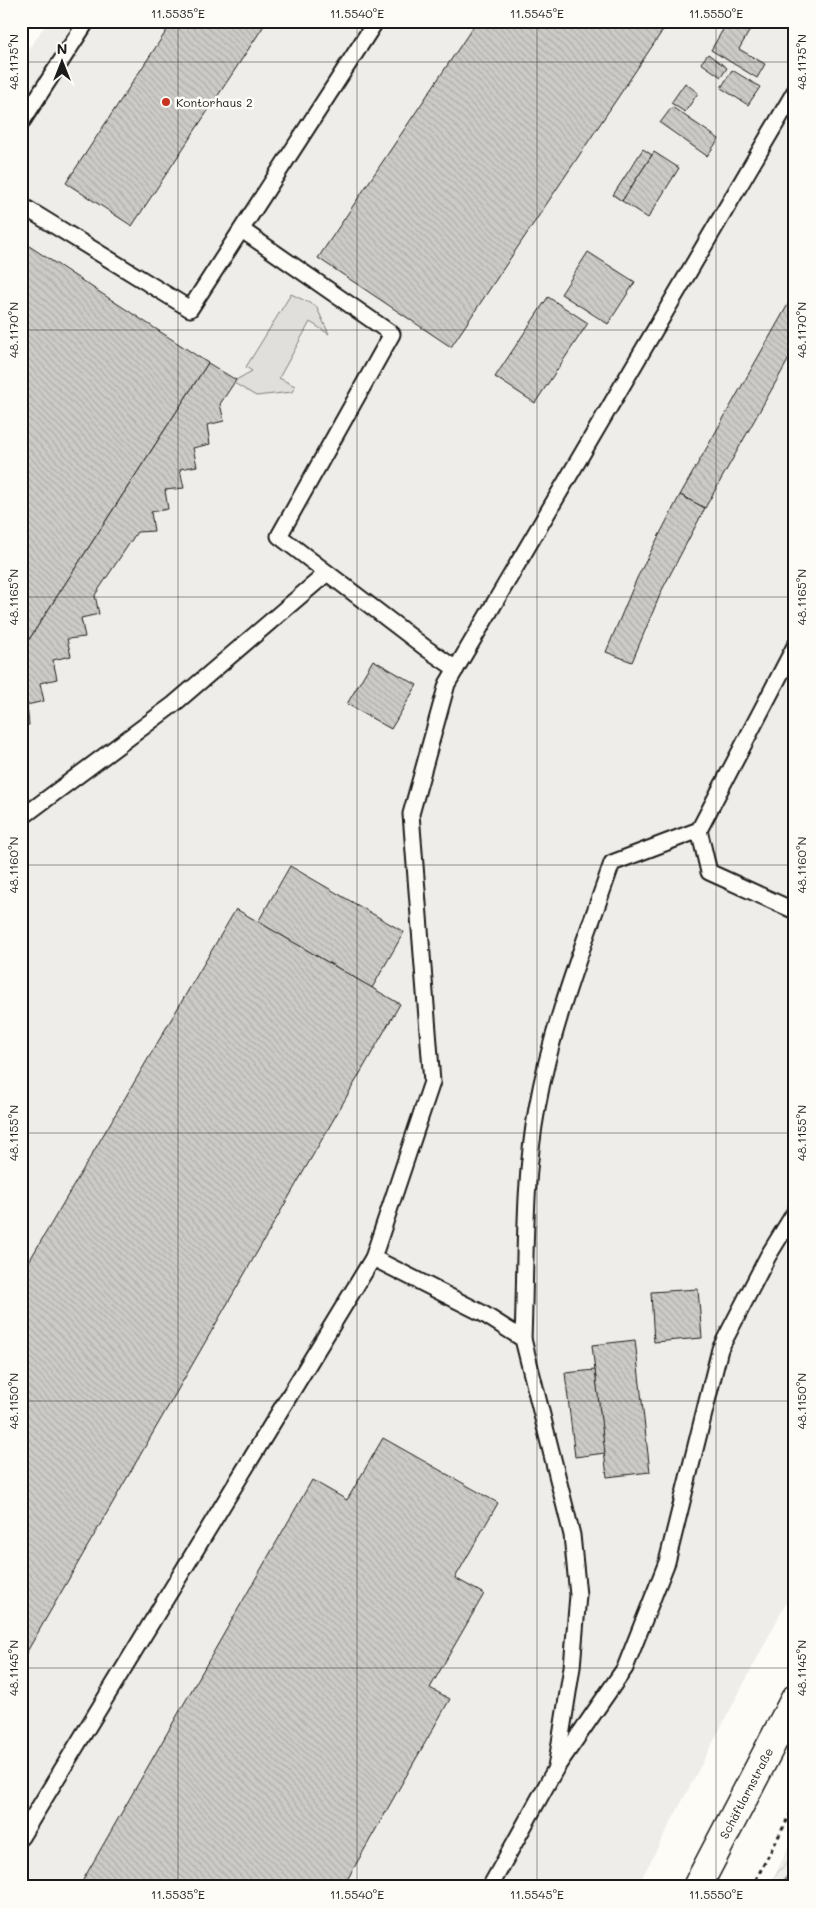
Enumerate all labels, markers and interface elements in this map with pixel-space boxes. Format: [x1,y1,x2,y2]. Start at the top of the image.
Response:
text: 11.5535°E [151,5,205,21]
text: 11.5540°E [330,5,384,21]
text: 11.5545°E [510,5,564,21]
text: 11.5550°E [689,5,743,21]
text: 48.1175°N [5,34,21,90]
text: 48.1175°N [793,34,809,90]
north arrow [38,38,88,88]
text: N [57,39,67,58]
place label: Kontorhaus 2 [176,94,253,110]
marker: Kontorhaus 2 [160,96,172,108]
text: 48.1170°N [5,302,21,358]
text: 48.1170°N [793,302,809,358]
text: 48.1165°N [5,569,21,625]
text: 48.1165°N [793,569,809,625]
text: 48.1160°N [5,837,21,893]
text: 48.1160°N [793,837,809,893]
text: 48.1155°N [5,1105,21,1161]
text: 48.1155°N [793,1105,809,1161]
text: 48.1150°N [5,1373,21,1429]
text: 48.1150°N [793,1373,809,1429]
text: 48.1145°N [5,1640,21,1696]
text: 48.1145°N [793,1640,809,1696]
street label: Schäftlarnstraße [716,1745,776,1841]
text: 11.5535°E [151,1886,205,1902]
text: 11.5540°E [330,1886,384,1902]
text: 11.5545°E [510,1886,564,1902]
text: 11.5550°E [689,1886,743,1902]

